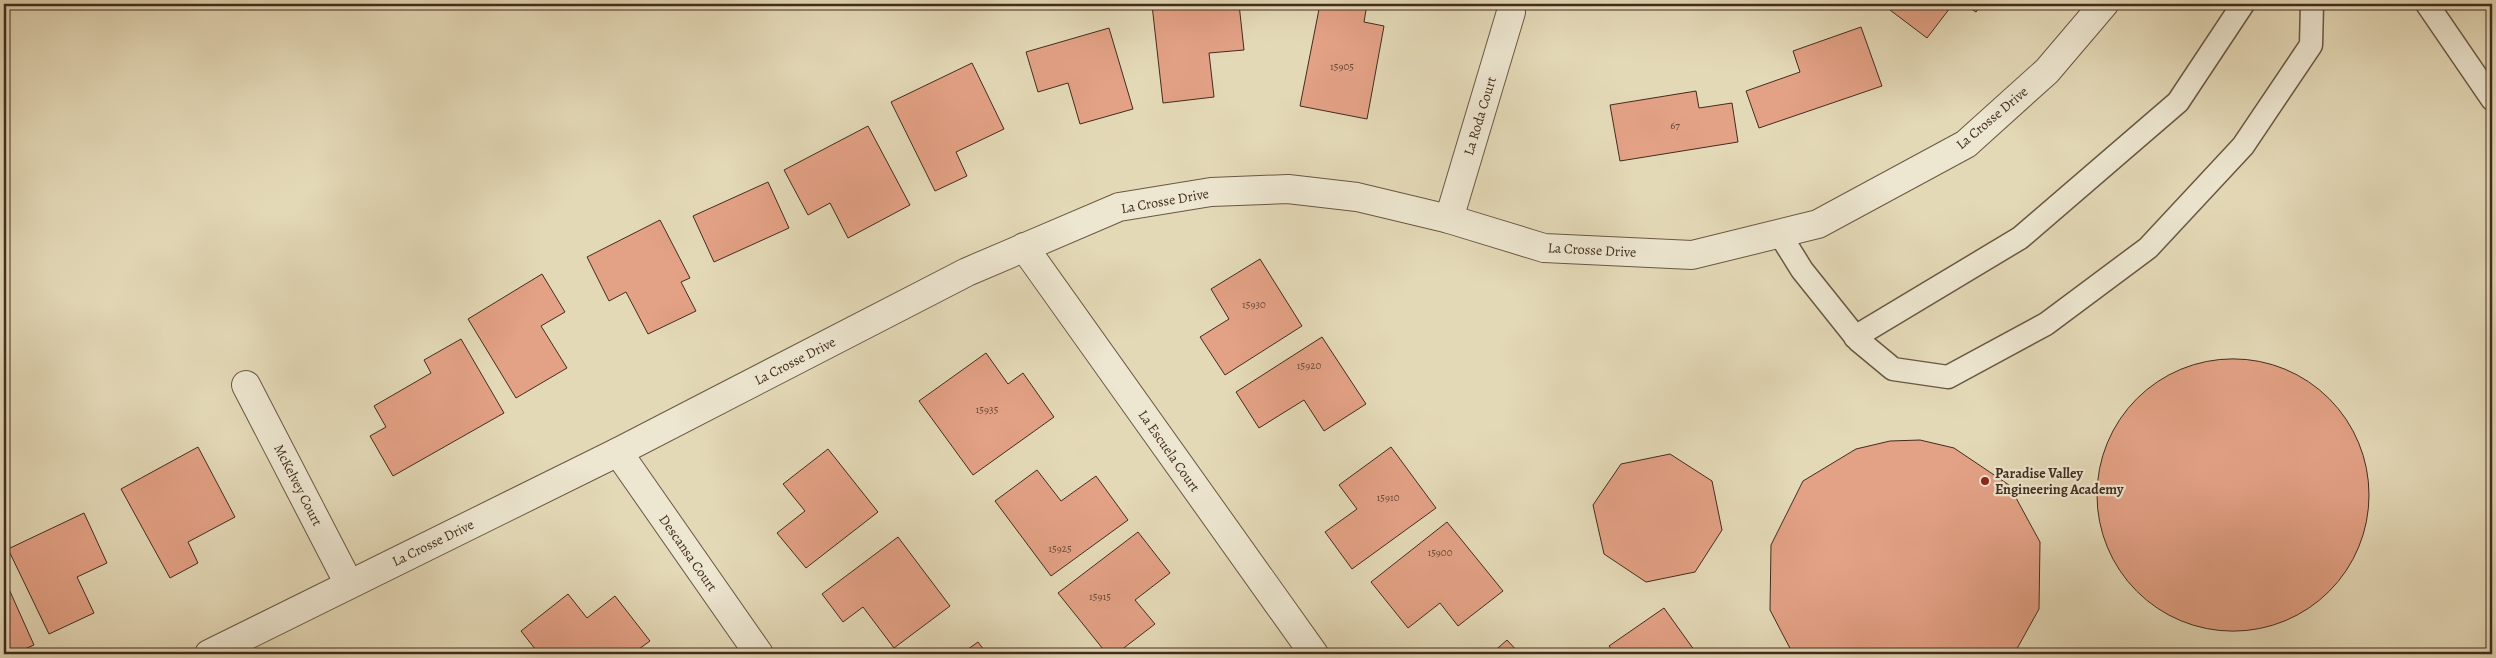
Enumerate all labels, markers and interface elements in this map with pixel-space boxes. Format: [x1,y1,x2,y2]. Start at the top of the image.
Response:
house number: 15905 [1330,59,1354,74]
street label: La Roda Court [1459,74,1501,158]
street label: La Crosse Drive [1952,82,2032,154]
house number: 67 [1670,118,1680,133]
street label: La Crosse Drive [1120,184,1210,218]
street label: La Crosse Drive [1547,238,1637,262]
house number: 15930 [1242,297,1266,312]
street label: La Crosse Drive [751,332,839,390]
house number: 15920 [1297,358,1321,373]
house number: 15935 [976,402,999,417]
street label: La Escuela Court [1134,406,1204,496]
street label: McKelvey Court [269,441,327,530]
place label: Paradise Valley Engineering Academy [1995,464,2124,499]
marker: Paradise Valley Engineering Academy [1979,475,1991,487]
house number: 15910 [1376,490,1400,505]
street label: Descansa Court [655,511,722,595]
street label: La Crosse Drive [389,515,477,571]
house number: 15925 [1048,541,1072,556]
house number: 15900 [1427,545,1453,560]
house number: 15915 [1089,589,1111,604]

